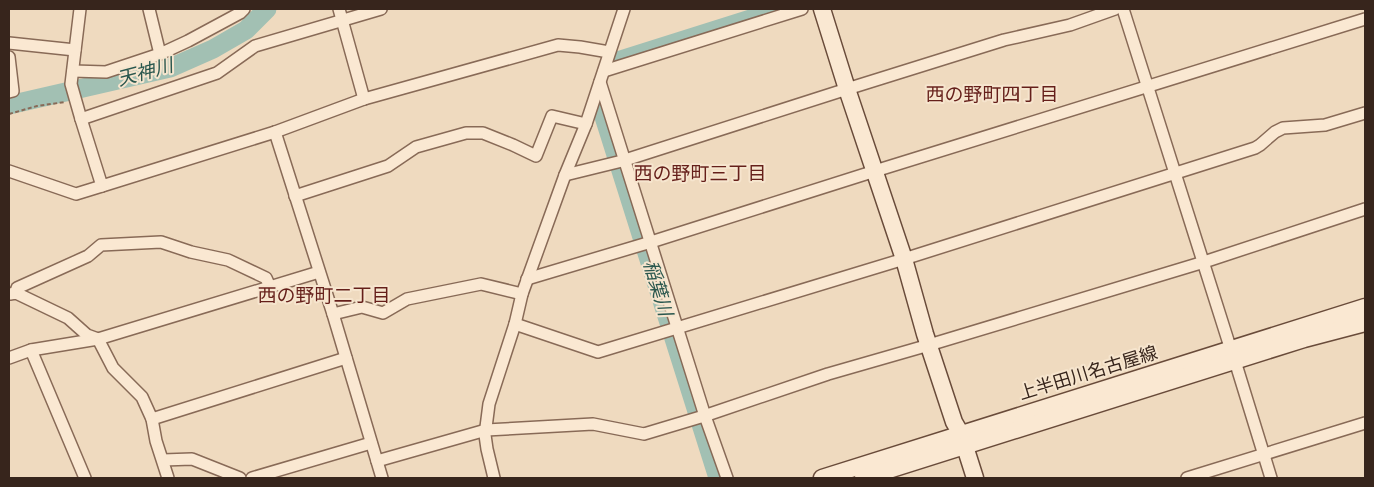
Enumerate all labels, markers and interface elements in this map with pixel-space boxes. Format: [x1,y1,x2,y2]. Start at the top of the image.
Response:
water label: 天神川 [114,53,177,90]
district label: 西の野町四丁目 [925,83,1059,106]
district label: 西の野町三丁目 [633,162,767,185]
water label: 稲葉川 [639,257,678,321]
district label: 西の野町二丁目 [257,284,391,307]
street label: 上半田川名古屋線 [1016,341,1160,405]

